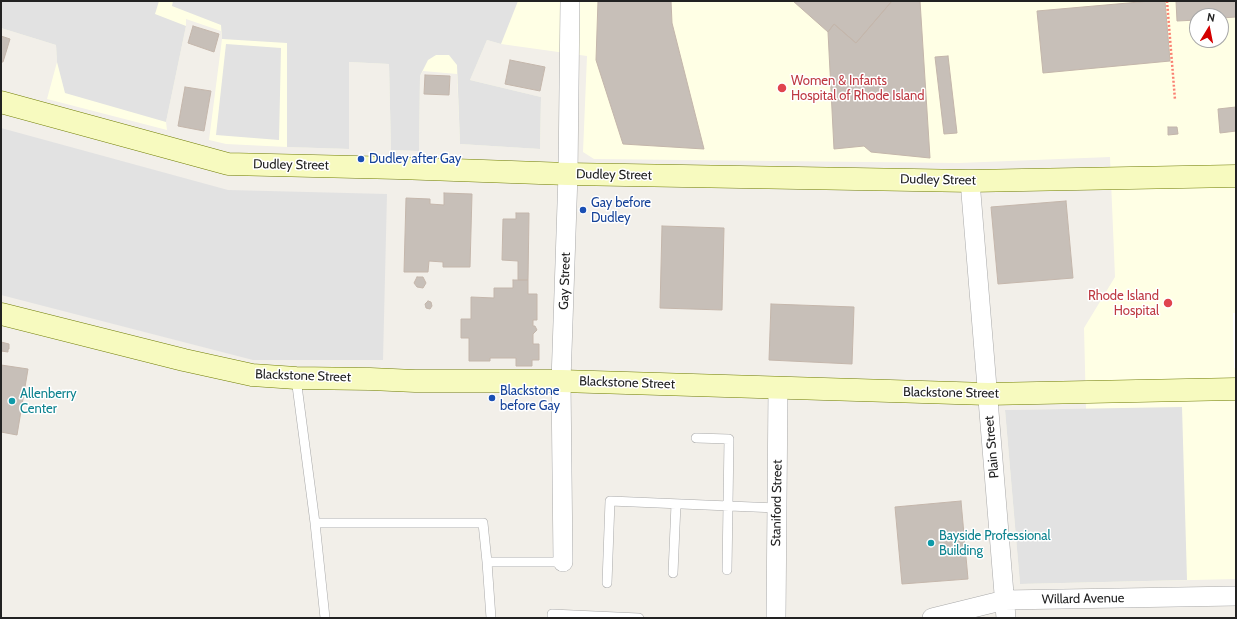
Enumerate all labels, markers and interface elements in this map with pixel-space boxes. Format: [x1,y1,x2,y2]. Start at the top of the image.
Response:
north arrow [1189,8,1229,48]
text: N [1206,10,1216,25]
place label: Women & Infants Hospital of Rhode Island [791,73,925,104]
marker: Women & Infants Hospital of Rhode Island [776,82,788,94]
place label: Dudley after Gay [369,151,461,167]
marker: Dudley after Gay [356,154,366,164]
street label: Dudley Street [253,157,329,173]
street label: Dudley Street [576,167,652,183]
street label: Dudley Street [900,172,976,188]
place label: Gay before Dudley [591,195,651,226]
marker: Gay before Dudley [578,205,588,215]
street label: Gay Street [556,252,574,310]
place label: Rhode Island Hospital [1088,288,1159,319]
marker: Rhode Island Hospital [1162,297,1174,309]
street label: Blackstone Street [255,367,351,385]
street label: Blackstone Street [579,374,675,392]
place label: Blackstone before Gay [500,383,560,414]
street label: Blackstone Street [903,384,999,402]
place label: Allenberry Center [20,386,77,417]
marker: Blackstone before Gay [487,393,497,403]
marker: Allenberry Center [7,396,17,406]
street label: Plain Street [981,415,1003,479]
street label: Staniford Street [768,459,786,547]
place label: Bayside Professional Building [939,528,1051,559]
marker: Bayside Professional Building [926,538,936,548]
street label: Willard Avenue [1042,590,1124,608]

